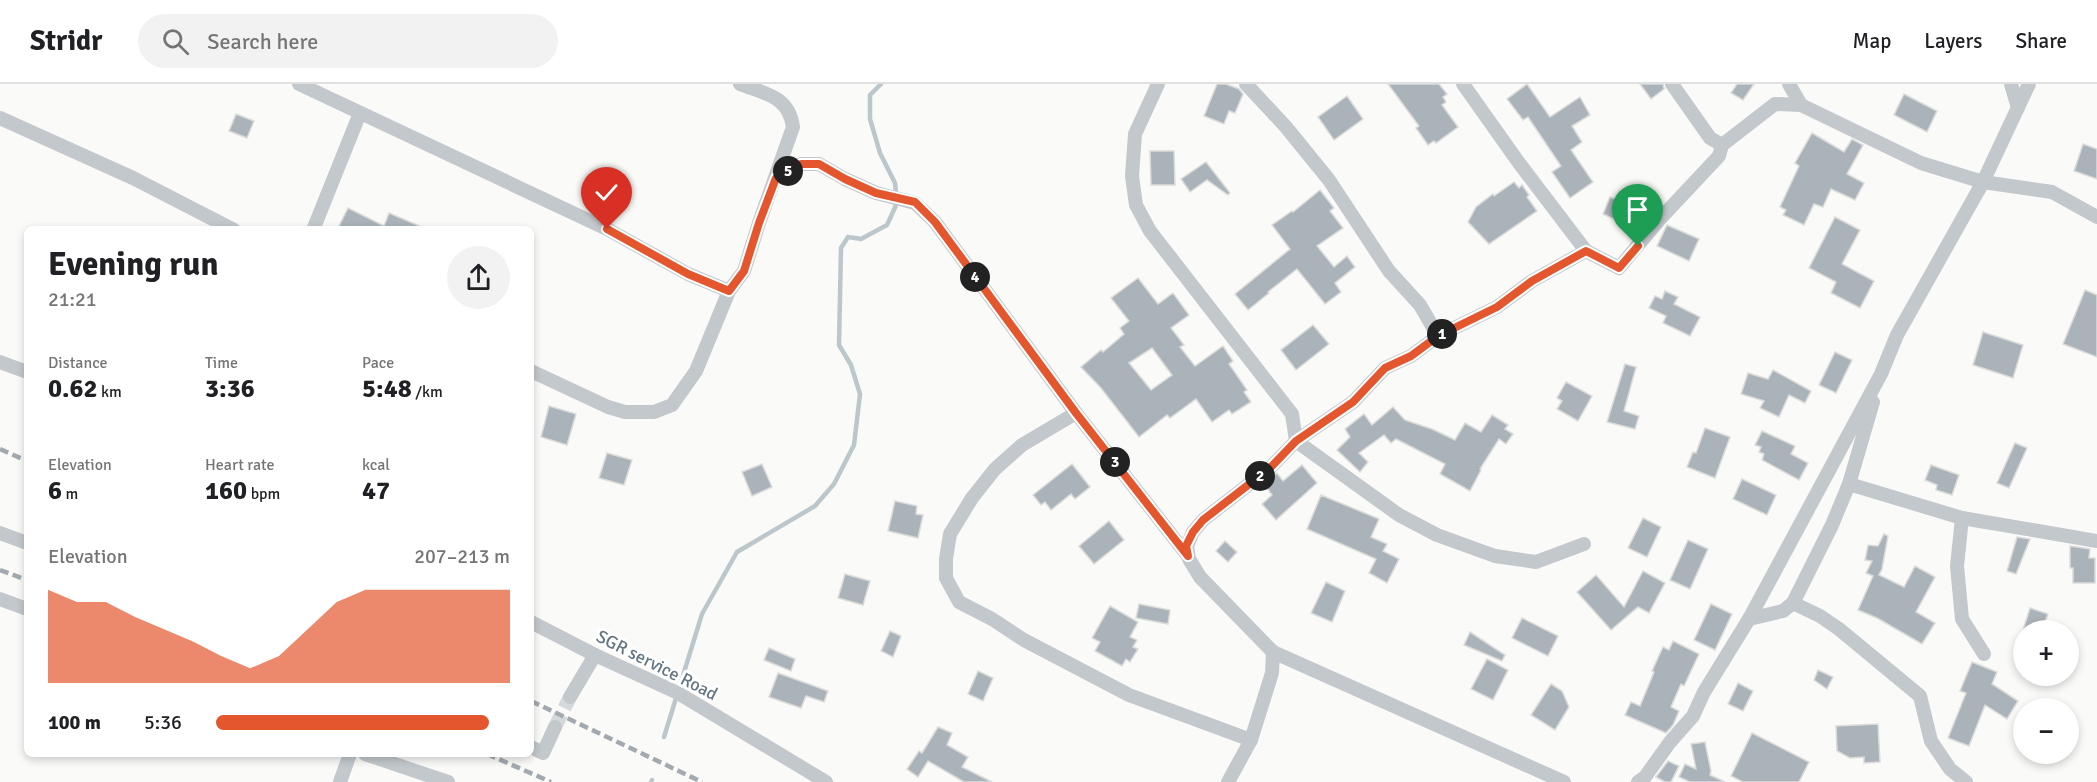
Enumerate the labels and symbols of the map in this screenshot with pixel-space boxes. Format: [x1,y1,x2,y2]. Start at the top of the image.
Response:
pin: 5 [773,156,803,186]
pin [581,167,632,229]
pin [1612,184,1663,246]
pin: 4 [960,262,990,292]
pin: 1 [1427,319,1457,349]
pin: 3 [1100,447,1130,477]
pin: 2 [1245,461,1275,491]
street label: SGR service Road [593,625,721,705]

